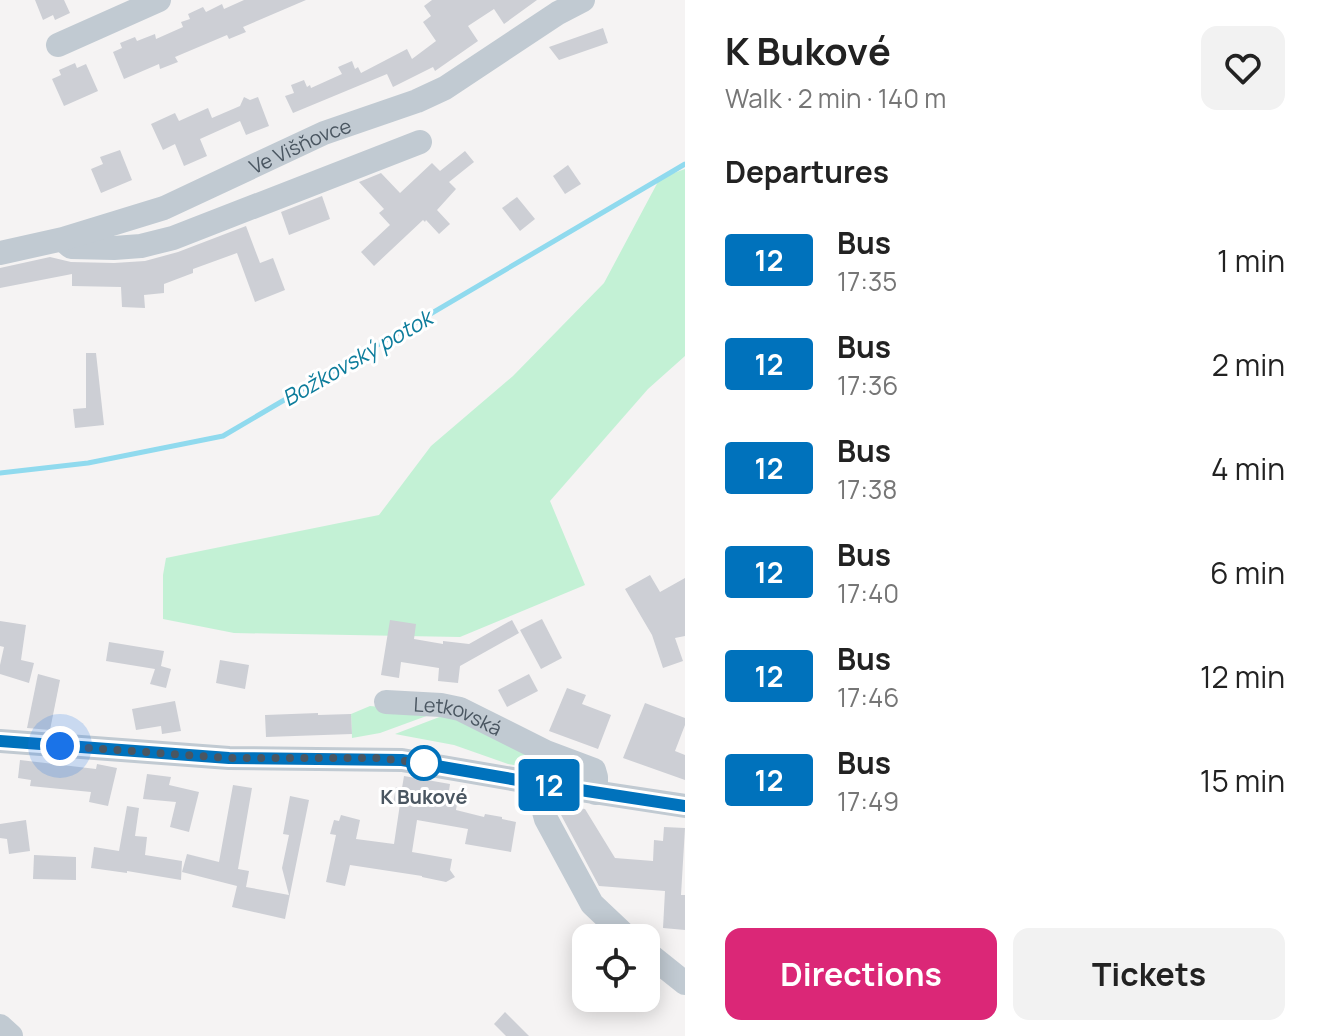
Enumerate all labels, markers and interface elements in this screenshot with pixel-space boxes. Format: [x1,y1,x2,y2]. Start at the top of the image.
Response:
text: K Bukové [725,24,891,76]
button: heart [1201,26,1285,110]
text: Walk · 2 min · 140 m [725,80,946,116]
street label: Ve Višňovce [245,111,354,180]
text: Departures [725,151,889,192]
text: Bus [837,222,891,263]
text: 1 min [1217,240,1285,281]
text: 12 [755,241,783,279]
text: 17:35 [837,263,897,299]
water label: Božkovský potok [277,301,440,413]
text: Bus [837,326,891,367]
text: 2 min [1212,344,1285,385]
text: 12 [755,345,783,383]
text: 17:36 [837,367,898,403]
text: Bus [837,430,891,471]
text: 4 min [1211,448,1285,489]
text: 12 [755,449,783,487]
text: 17:38 [837,471,897,507]
text: Bus [837,534,891,575]
text: 6 min [1210,552,1285,593]
text: 12 [755,553,783,591]
text: 17:40 [837,575,899,611]
text: Bus [837,638,891,679]
text: 12 min [1200,656,1285,697]
text: 12 [755,657,783,695]
text: 17:46 [837,679,899,715]
street label: Letkovská [413,690,507,742]
your location [40,726,80,766]
text: Bus [837,742,891,783]
marker: K Bukové [407,746,441,780]
line badge: 12 [513,759,585,811]
text: 15 min [1200,760,1285,801]
text: 12 [755,761,783,799]
text: 12 [535,766,563,804]
place label: K Bukové [380,783,468,810]
text: 17:49 [837,783,899,819]
map controls [572,924,660,1012]
button: locate [572,924,660,1012]
button: Directions [725,928,997,1020]
button: Tickets [1013,928,1285,1020]

